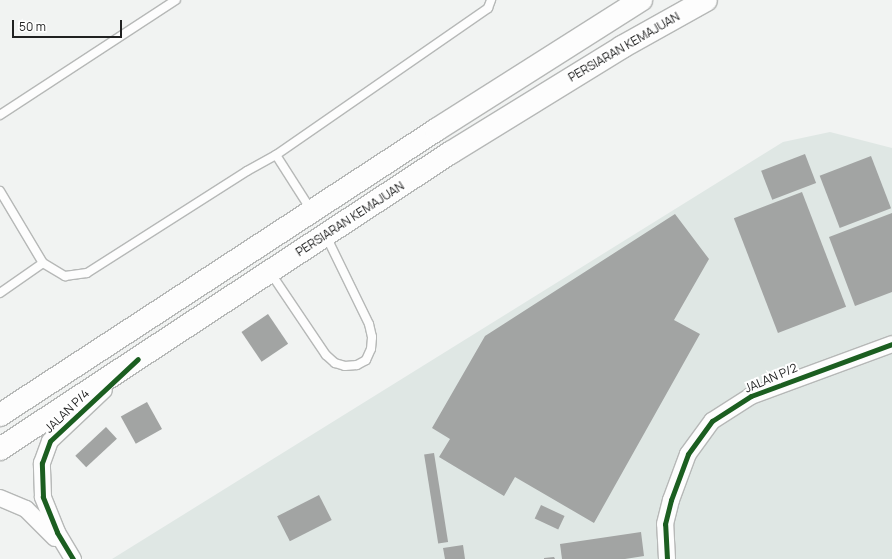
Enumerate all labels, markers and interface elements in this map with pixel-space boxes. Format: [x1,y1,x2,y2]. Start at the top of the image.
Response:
street label: PERSIARAN KEMAJUAN [566,9,682,85]
scale bar [14,12,124,38]
text: 50 m [19,18,46,35]
street label: PERSIARAN KEMAJUAN [293,179,407,259]
street label: JALAN P/2 [742,360,800,396]
street label: JALAN P/4 [42,386,92,436]

